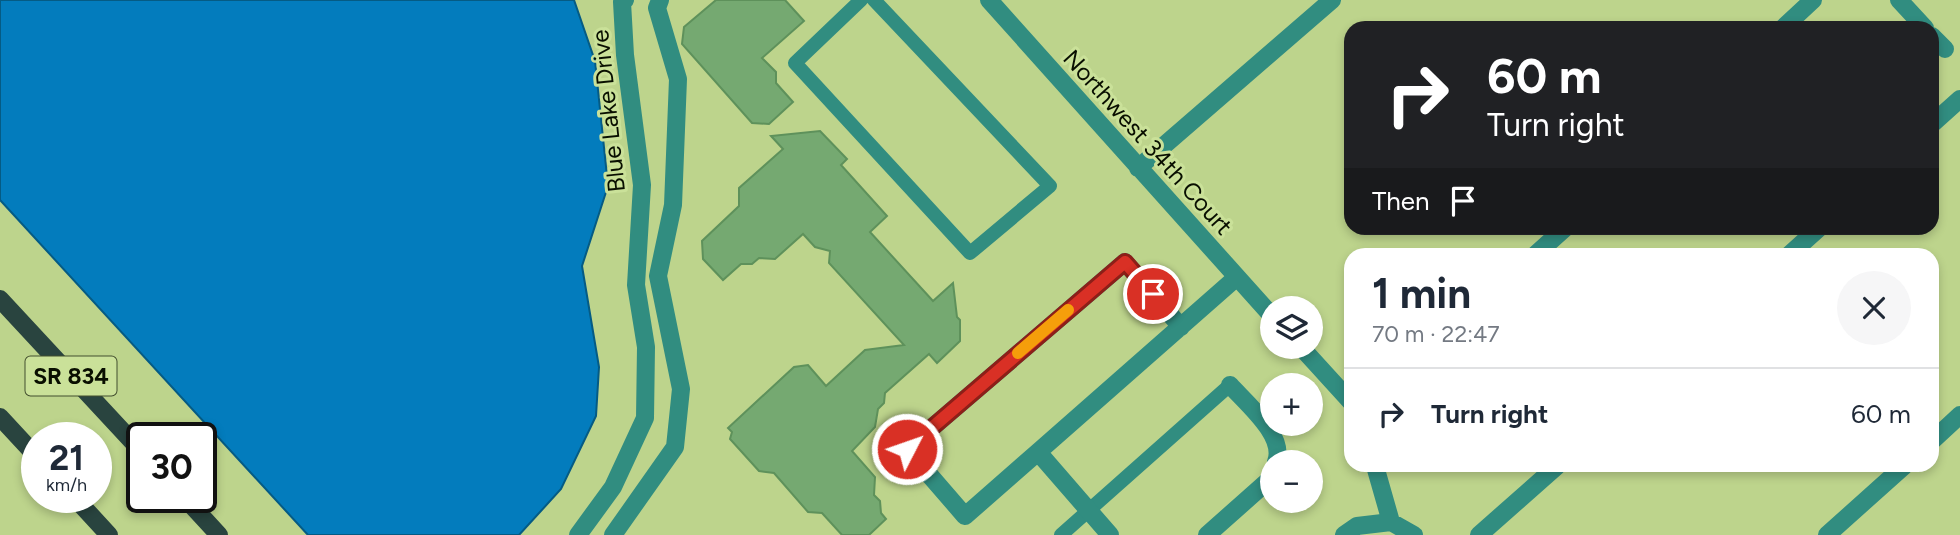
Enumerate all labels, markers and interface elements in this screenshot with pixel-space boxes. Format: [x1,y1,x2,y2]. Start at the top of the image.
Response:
street label: Blue Lake Drive [585,28,631,194]
street label: Northwest 34th Court [1057,44,1239,240]
text: 60 m [1487,46,1602,105]
icon: right [1372,49,1463,140]
text: Turn right [1487,106,1625,144]
icon: arrive [1444,182,1482,220]
text: Then [1372,185,1430,217]
pin [1123,264,1183,324]
text: 1 min [1372,268,1471,319]
button: close [1837,271,1911,345]
icon: arrive [1134,275,1172,313]
map controls [1260,296,1323,513]
button: layers [1260,296,1323,359]
text: 70 m · 22:47 [1372,320,1500,348]
road number: SR 834 [25,356,116,396]
button: + [1260,373,1323,436]
icon: right [1372,395,1410,433]
text: Turn right [1431,398,1548,430]
text: 60 m [1851,398,1911,430]
position arrow [870,412,944,486]
speed limit sign: 30 [126,422,217,513]
text: 21 [49,437,84,479]
button: − [1260,450,1323,513]
text: km/h [46,474,87,496]

